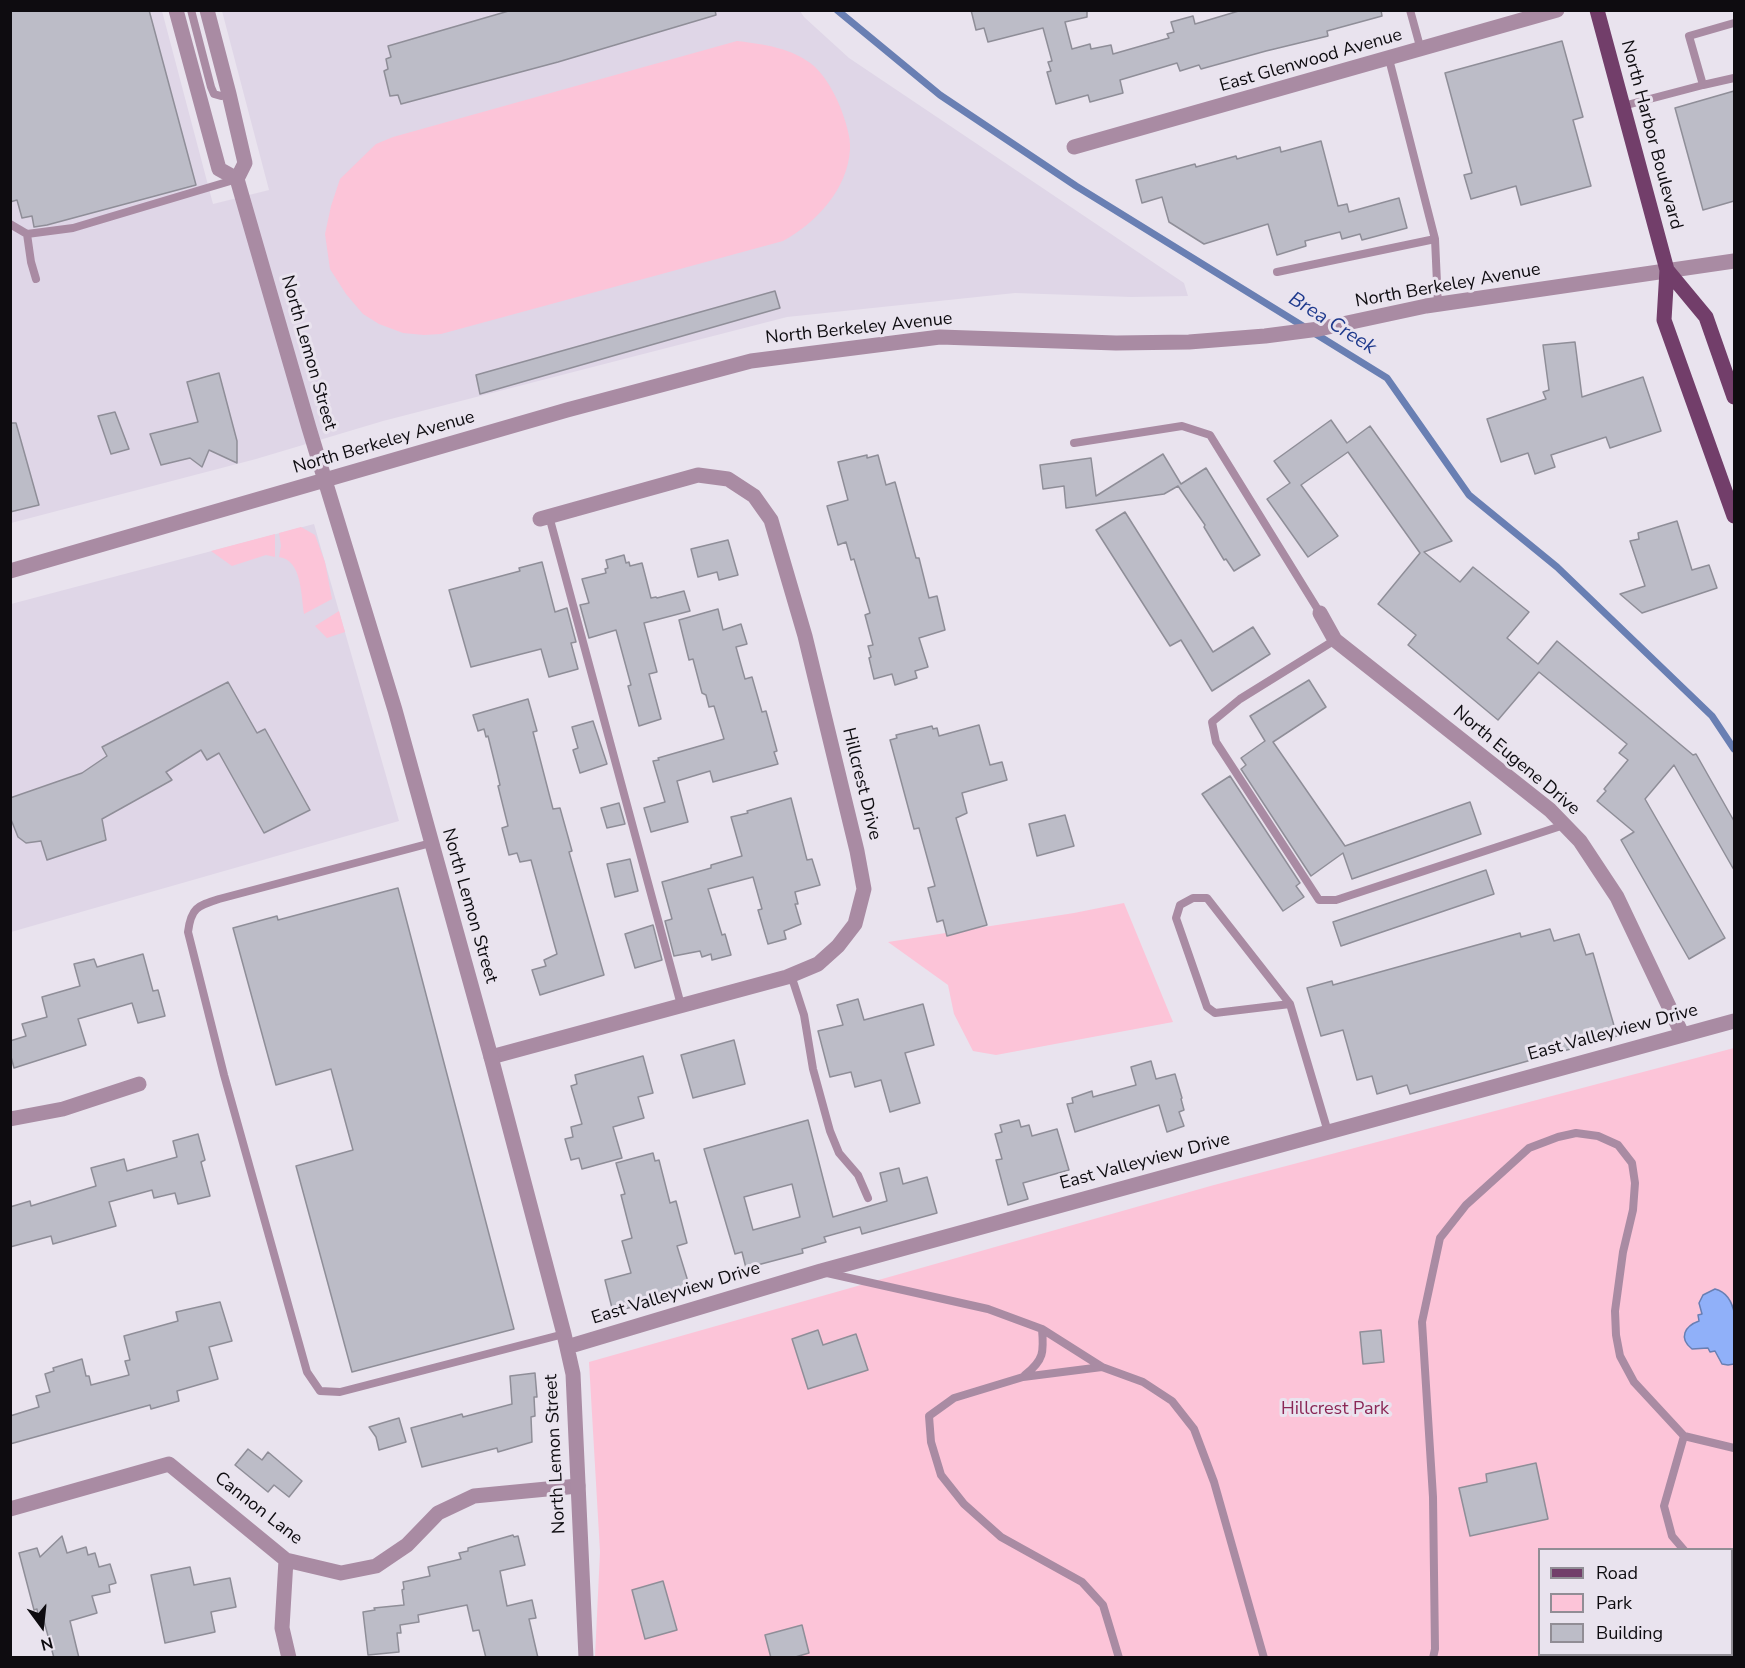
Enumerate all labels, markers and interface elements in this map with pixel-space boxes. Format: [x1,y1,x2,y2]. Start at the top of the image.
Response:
street label: East Glenwood Avenue [1217,25,1405,97]
street label: North Harbor Boulevard [1615,38,1687,232]
street label: North Berkeley Avenue [1354,259,1542,313]
street label: North Lemon Street [276,273,340,433]
water label: Brea Creek [1284,288,1380,360]
street label: North Berkeley Avenue [765,308,953,350]
street label: North Berkeley Avenue [291,407,477,479]
street label: North Eugene Drive [1448,702,1584,820]
street label: Hillcrest Drive [837,726,885,842]
street label: North Lemon Street [437,826,501,986]
street label: East Valleyview Drive [1526,1000,1700,1066]
street label: East Valleyview Drive [1058,1129,1232,1195]
street label: East Valleyview Drive [589,1258,763,1330]
street label: North Lemon Street [541,1374,571,1534]
park label: Hillcrest Park [1281,1399,1389,1421]
street label: Cannon Lane [210,1468,306,1550]
legend [1538,1548,1733,1656]
text: Road [1596,1561,1638,1585]
text: Park [1596,1591,1632,1615]
north arrow [12,1596,72,1656]
text: Building [1596,1621,1663,1645]
text: N [38,1631,55,1656]

